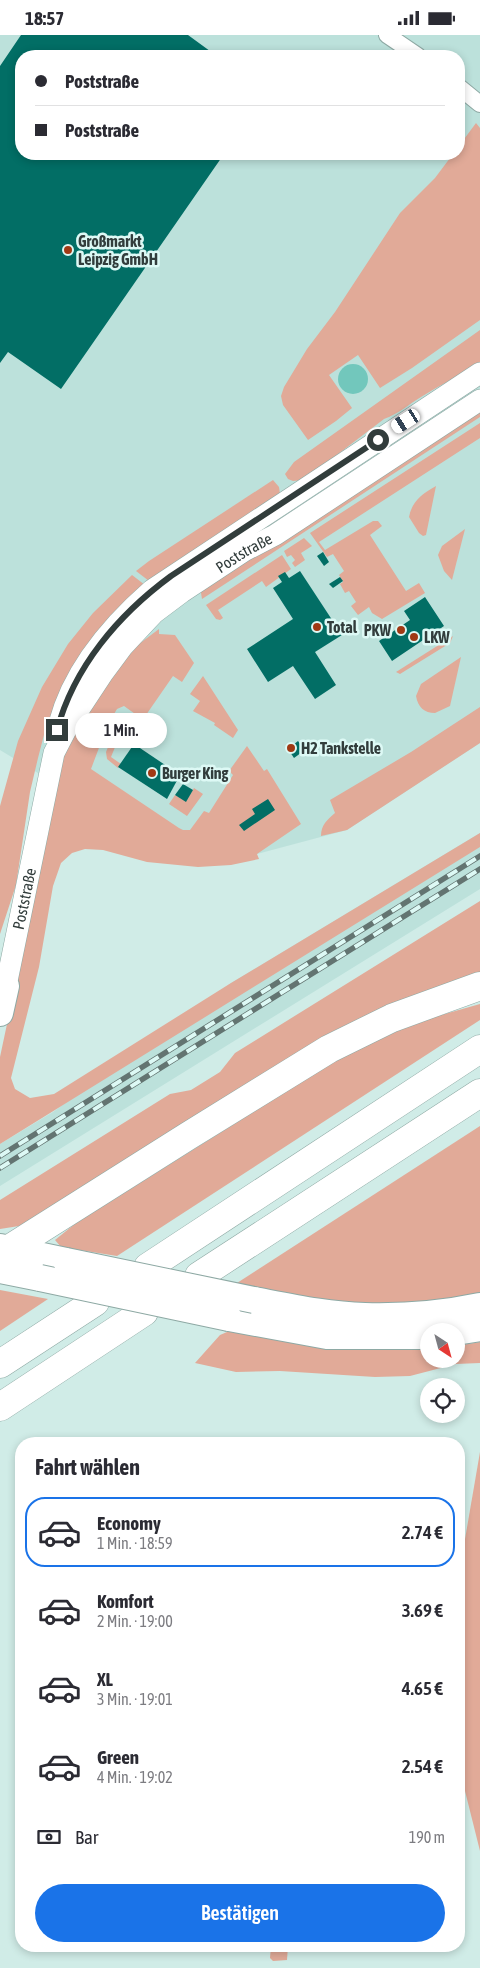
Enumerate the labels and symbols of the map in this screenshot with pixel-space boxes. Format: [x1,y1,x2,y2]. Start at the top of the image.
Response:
place label: Großmarkt Leipzig GmbH [78,232,158,268]
marker: Großmarkt Leipzig GmbH [62,244,74,256]
car [389,407,422,435]
route start [367,429,389,451]
street label: Poststraße [212,529,275,576]
place label: Total [327,618,358,636]
marker: Total [311,621,323,633]
place label: PKW [364,621,391,639]
marker: PKW [395,624,407,636]
place label: LKW [424,628,450,646]
marker: LKW [408,631,420,643]
callout: 1 Min. [74,713,167,747]
route end [46,719,68,741]
place label: H2 Tankstelle [301,739,381,757]
marker: H2 Tankstelle [285,742,297,754]
place label: Burger King [162,764,229,782]
marker: Burger King [146,767,158,779]
street label: Poststraße [9,866,39,931]
north arrow [420,1323,465,1367]

